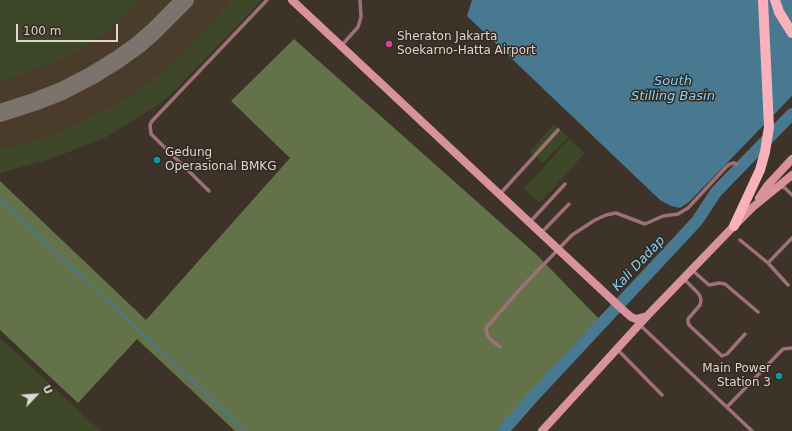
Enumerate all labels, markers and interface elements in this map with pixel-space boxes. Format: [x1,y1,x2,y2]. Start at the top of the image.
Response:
scale bar [18,16,120,42]
text: 100 m [23,24,61,38]
place label: Sheraton Jakarta Soekarno-Hatta Airport [397,30,536,58]
marker: Sheraton Jakarta Soekarno-Hatta Airport [384,39,394,49]
water label: South Stilling Basin [631,74,715,105]
place label: Gedung Operasional BMKG [165,146,277,174]
marker: Gedung Operasional BMKG [152,155,162,165]
water label: Kali Dadap [609,233,669,295]
place label: Main Power Station 3 [702,362,771,390]
marker: Main Power Station 3 [774,371,784,381]
north arrow [16,375,56,415]
text: U [40,383,55,397]

